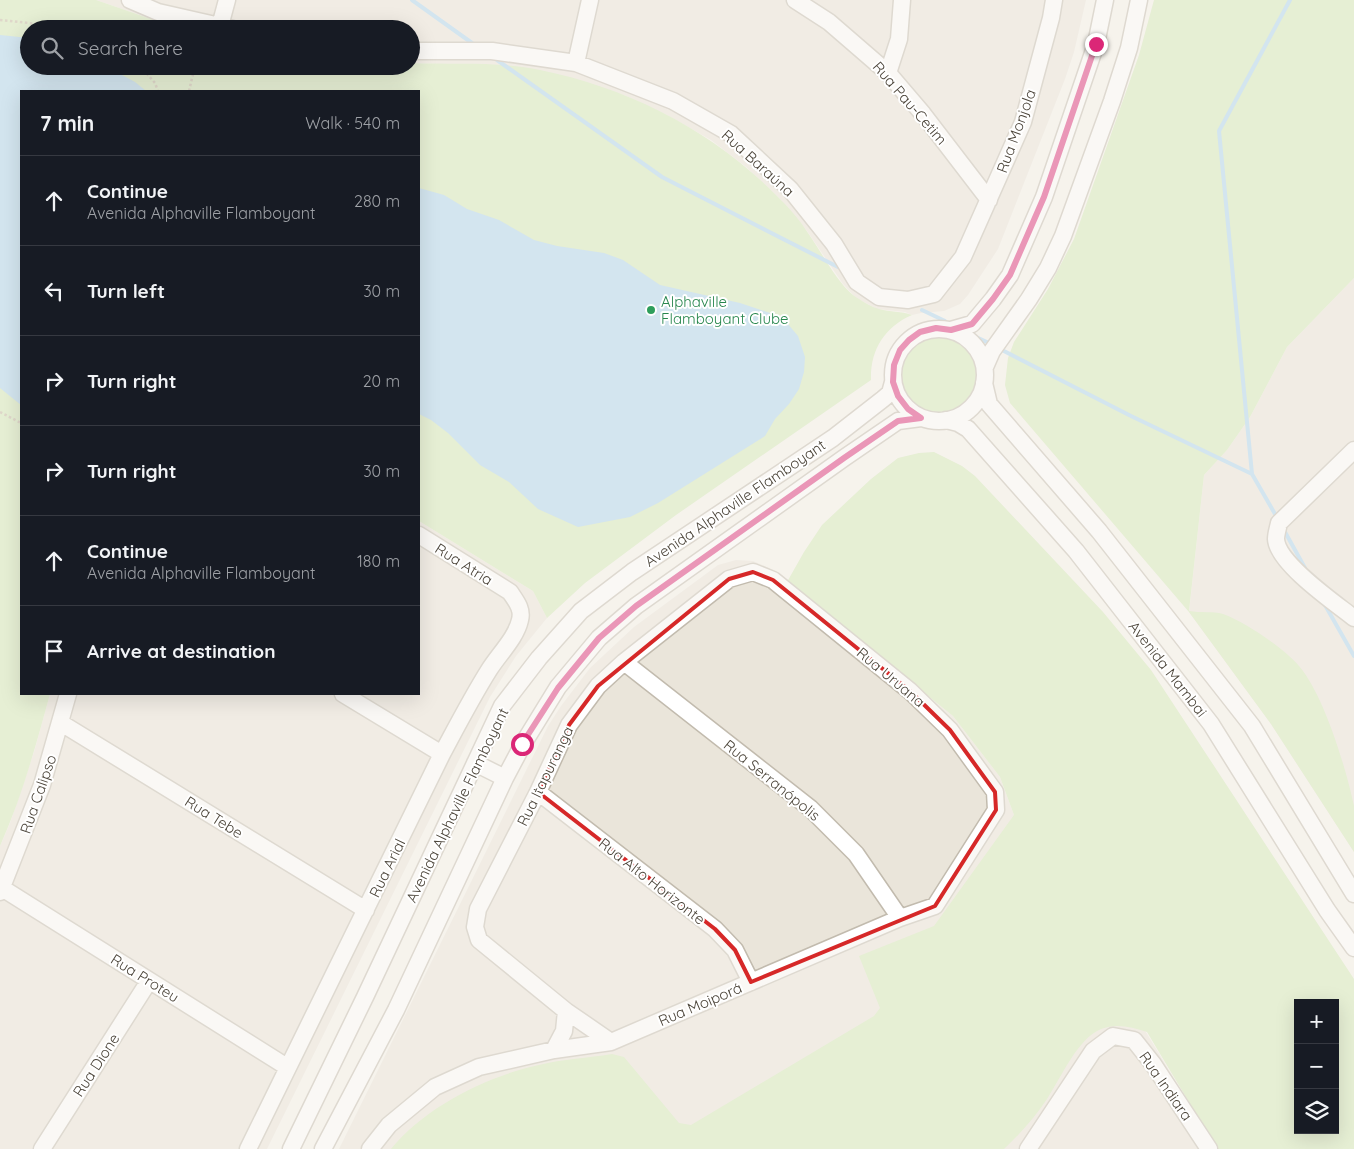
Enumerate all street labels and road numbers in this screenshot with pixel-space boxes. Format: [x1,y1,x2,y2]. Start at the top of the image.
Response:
street label: Rua Pau-Cetim [869,57,951,149]
street label: Rua Monjola [992,87,1040,175]
street label: Rua Baraúna [718,125,798,201]
street label: Avenida Alphaville Flamboyant [641,435,829,571]
street label: Rua Atria [432,539,496,589]
street label: Avenida Mambai [1125,617,1211,721]
street label: Rua Uruana [853,643,929,711]
street label: Avenida Alphaville Flamboyant [402,705,512,905]
street label: Rua Itapuranga [513,723,577,829]
street label: Rua Serranópolis [720,735,824,825]
street label: Rua Calipso [16,752,60,836]
street label: Rua Tebe [181,792,247,842]
street label: Rua Alto Horizonte [595,833,709,929]
street label: Rua Arial [365,836,409,900]
street label: Rua Proteu [107,950,183,1006]
street label: Rua Moiporá [655,978,745,1030]
street label: Rua Dione [68,1030,124,1100]
street label: Rua Indiara [1135,1048,1197,1124]

